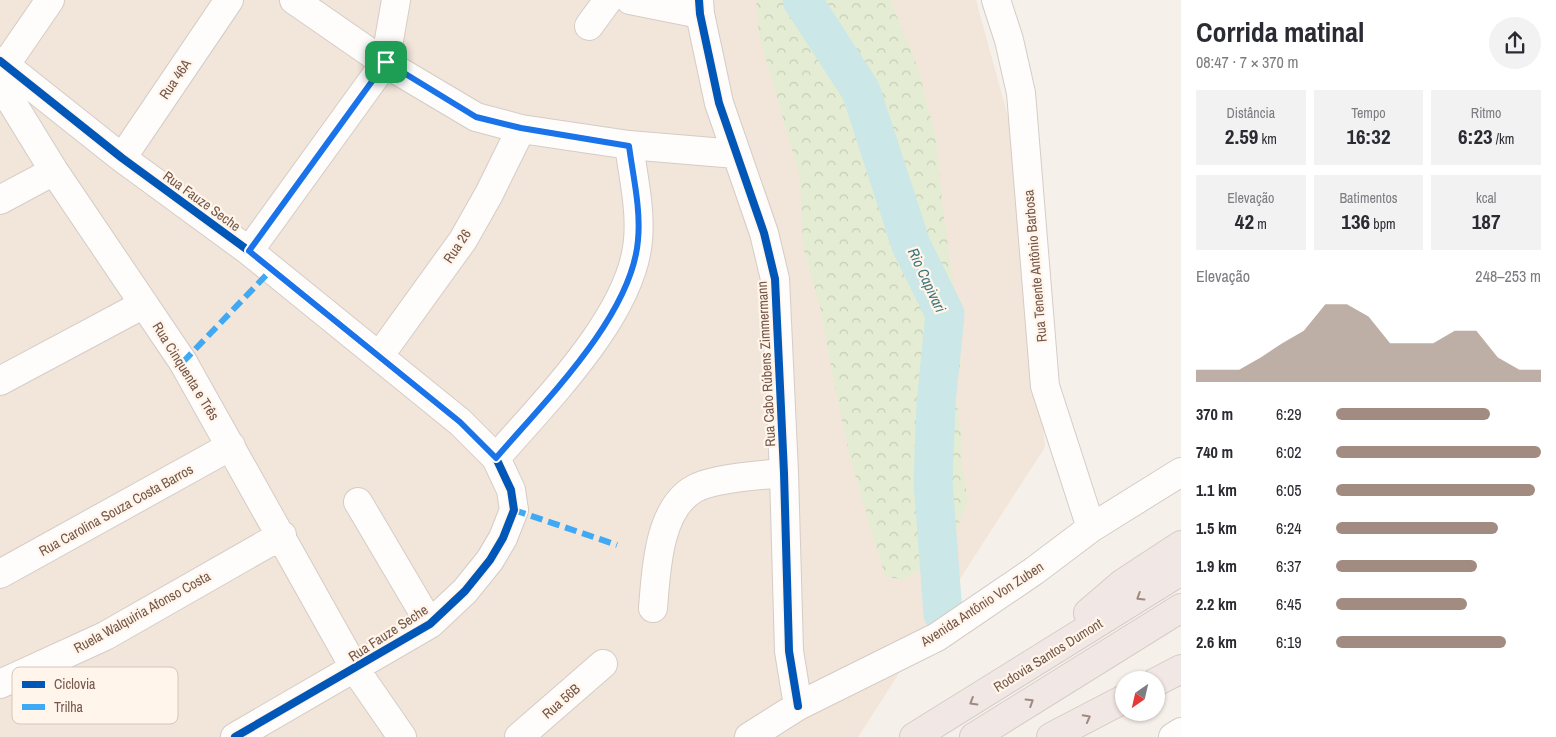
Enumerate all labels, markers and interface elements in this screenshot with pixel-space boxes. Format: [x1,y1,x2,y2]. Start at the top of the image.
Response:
text: Corrida matinal [1196,13,1364,51]
button: share [1489,17,1541,69]
pin [365,41,407,83]
icon: arrive [372,48,400,76]
text: 08:47 · 7 × 370 m [1196,51,1299,73]
street label: Rua 46A [155,55,195,103]
text: Distância [1227,104,1275,122]
text: Tempo [1351,104,1386,122]
text: Ritmo [1471,104,1501,122]
text: 2.59 [1225,122,1258,151]
text: 16:32 [1346,122,1391,151]
text: 6:23 [1458,122,1493,151]
text: km [1258,130,1277,148]
text: /km [1493,130,1514,148]
street label: Rua Fauze Seche [160,167,244,235]
street label: Rua Tenente Antônio Barbosa [1019,188,1051,343]
text: Elevação [1227,189,1274,207]
text: Batimentos [1339,189,1398,207]
text: kcal [1476,189,1496,207]
text: 42 [1235,207,1254,236]
text: 136 [1341,207,1370,236]
text: 187 [1472,207,1501,236]
text: m [1254,215,1267,233]
text: bpm [1370,215,1396,233]
street label: Rua 26 [439,226,475,266]
water label: Rio Capivari [903,244,951,316]
text: Elevação [1196,265,1250,287]
text: 248–253 m [1475,265,1541,287]
street label: Rua Cabo Rúbens Zimmermann [753,281,779,447]
street label: Rua Cinquenta e Três [149,319,224,424]
text: 370 m [1196,403,1233,425]
text: 6:29 [1276,403,1302,425]
text: 740 m [1196,441,1233,463]
text: 6:02 [1276,441,1302,463]
street label: Rua Carolina Souza Costa Barros [36,460,196,560]
text: 1.1 km [1196,479,1237,501]
text: 6:05 [1276,479,1302,501]
text: 1.5 km [1196,517,1237,539]
text: 6:24 [1276,517,1302,539]
text: 1.9 km [1196,555,1237,577]
text: 6:37 [1276,555,1302,577]
street label: Avenida Antônio Von Zuben [916,558,1047,651]
street label: Ruela Walquiria Afonso Costa [71,567,214,657]
one-way arrow [1136,590,1145,600]
text: 2.2 km [1196,593,1237,615]
text: 6:45 [1276,593,1302,615]
street label: Rua Fauze Seche [345,601,431,665]
street label: Rodovia Santos Dumont [990,614,1106,696]
text: 2.6 km [1196,631,1237,653]
text: 6:19 [1276,631,1302,653]
legend [12,667,178,724]
north arrow [1115,671,1165,721]
map controls [1115,671,1165,721]
text: Ciclovia [54,675,96,693]
street label: Rua 56B [538,679,584,722]
one-way arrow [969,695,978,705]
text: Trilha [54,698,84,716]
one-way arrow [1024,699,1033,708]
one-way arrow [1082,714,1091,724]

